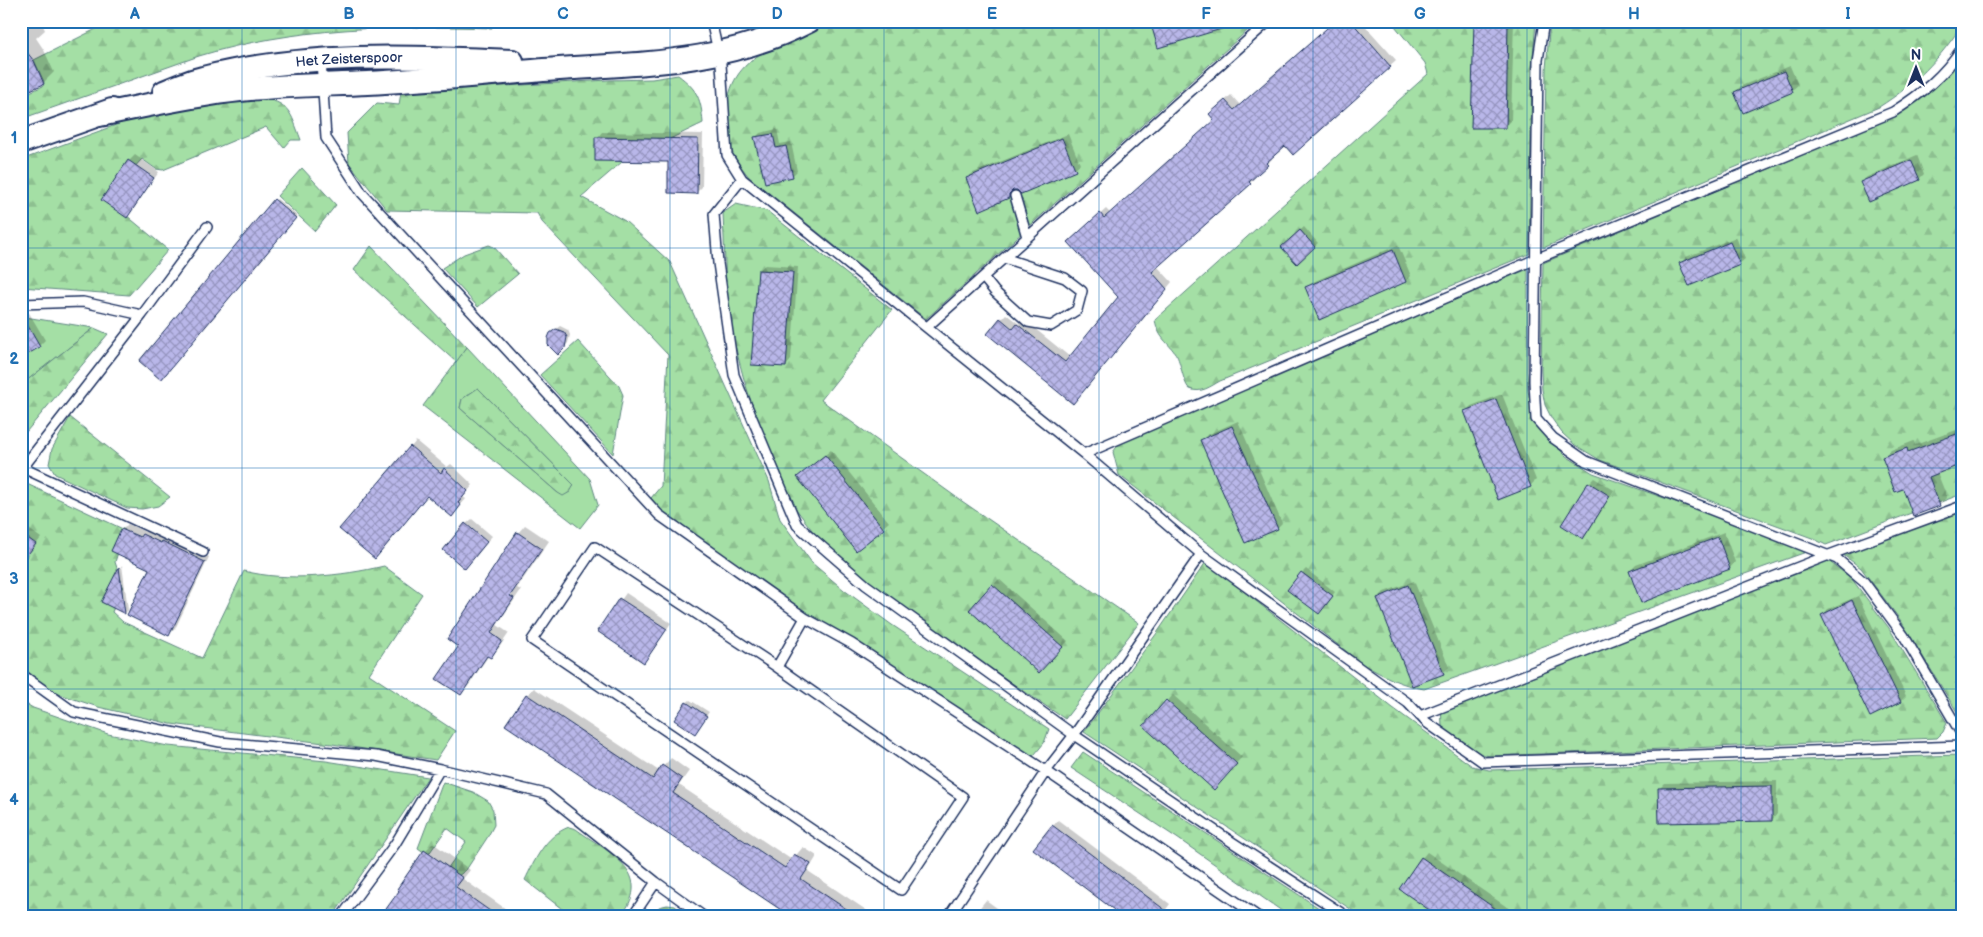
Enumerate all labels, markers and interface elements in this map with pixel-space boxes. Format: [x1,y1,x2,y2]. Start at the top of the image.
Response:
text: A [129,5,140,24]
text: B [343,5,355,24]
text: C [557,5,569,24]
text: D [771,5,783,24]
text: E [987,5,997,24]
text: F [1201,5,1211,24]
text: G [1414,5,1426,24]
text: H [1628,5,1640,24]
text: I [1845,5,1851,24]
north arrow [1890,42,1940,92]
text: N [1911,47,1921,64]
street label: Het Zeisterspoor [295,49,403,70]
text: 1 [11,129,17,148]
text: 2 [9,350,19,369]
text: 3 [9,570,19,589]
text: 4 [9,791,19,810]

